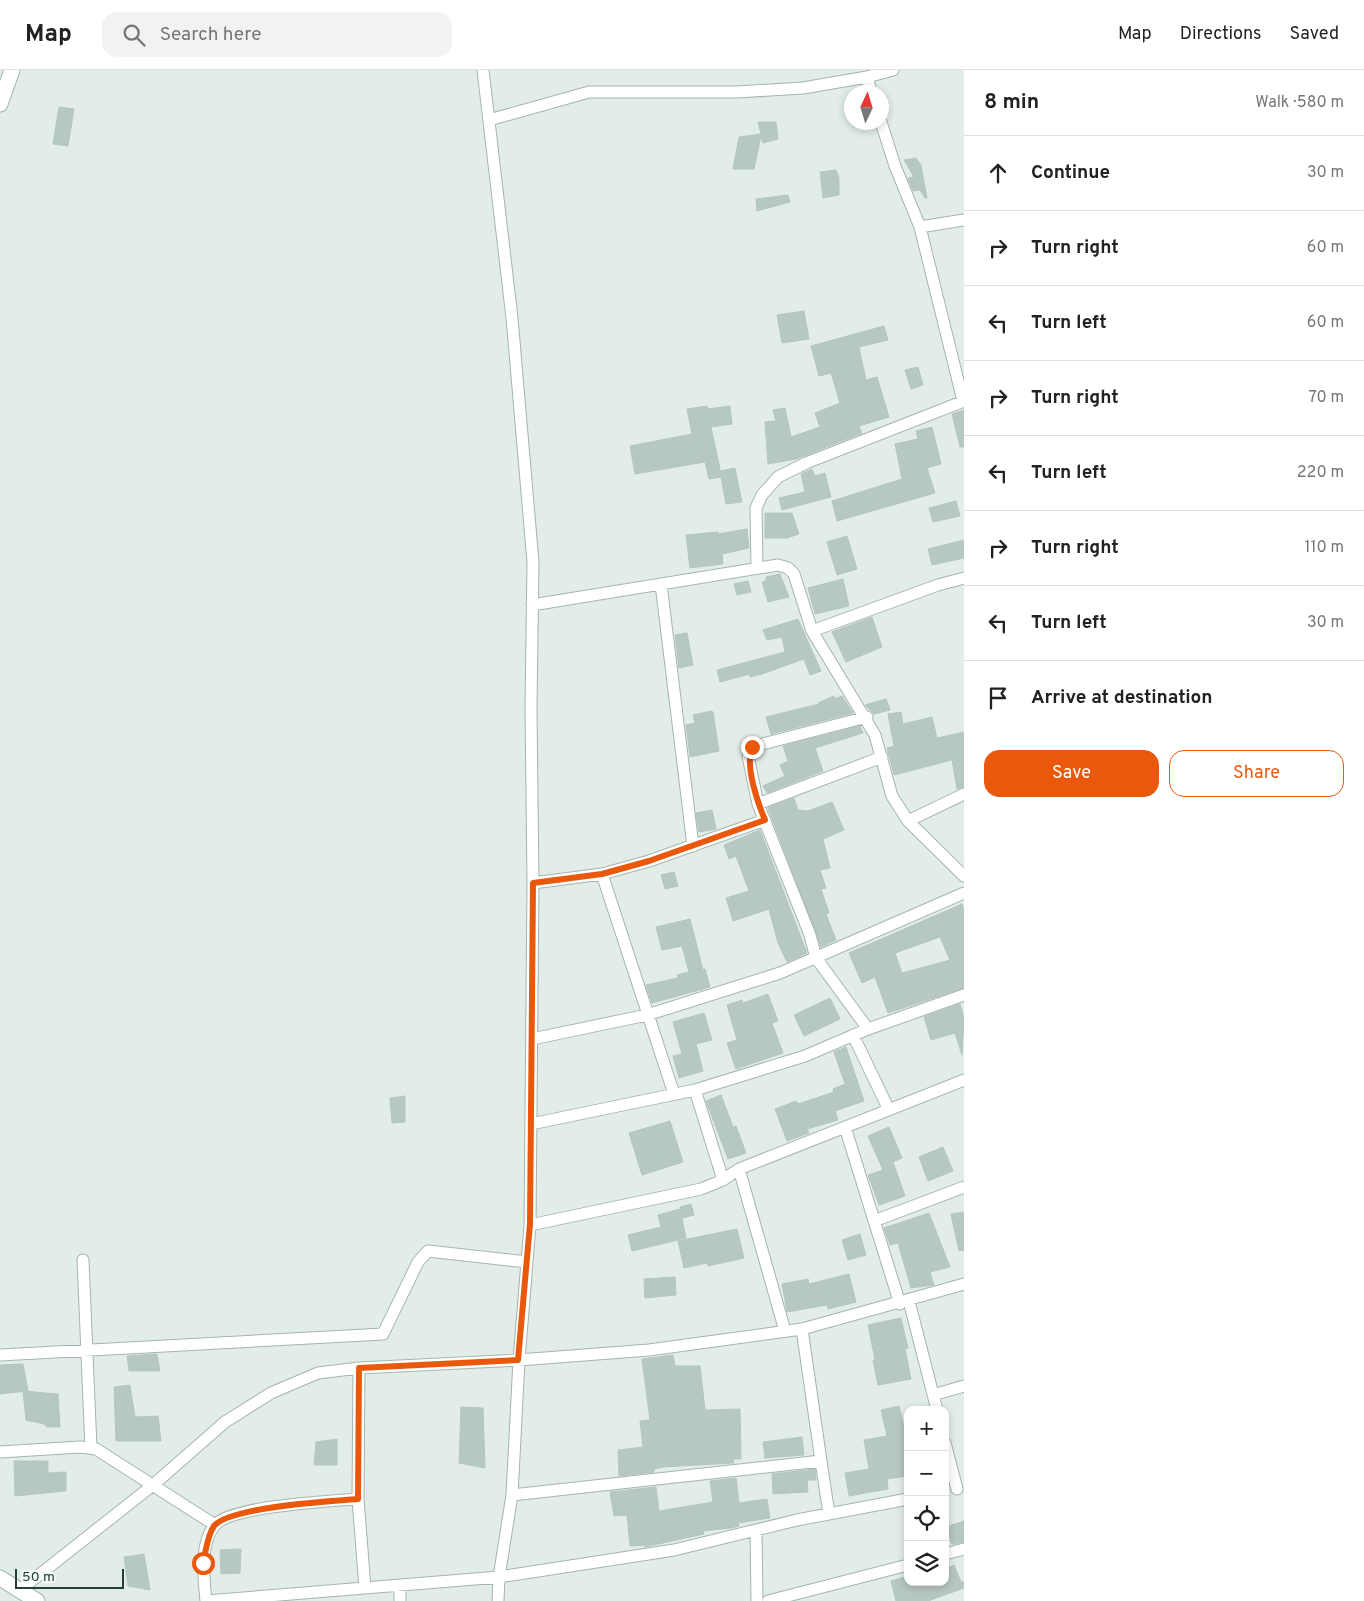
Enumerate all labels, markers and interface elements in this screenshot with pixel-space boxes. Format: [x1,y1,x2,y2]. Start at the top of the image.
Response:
search box [102,12,452,57]
text: Map [25,20,72,50]
icon: search [120,21,148,49]
text: Search here [160,23,261,47]
text: Map [1118,23,1152,46]
text: Directions [1180,23,1262,46]
text: Saved [1290,23,1339,46]
north arrow [844,85,889,130]
text: 8 min [984,89,1039,116]
text: Walk · 580 m [1255,93,1344,113]
icon: ahead [984,159,1012,187]
text: Continue [1031,161,1110,185]
text: 30 m [1307,163,1344,183]
icon: right [984,234,1012,262]
text: Turn right [1031,236,1119,260]
text: 60 m [1307,238,1344,258]
icon: left [984,309,1012,337]
text: Turn left [1031,311,1107,335]
text: 60 m [1307,313,1344,333]
icon: right [984,384,1012,412]
text: Turn right [1031,386,1119,410]
text: 70 m [1309,388,1344,408]
icon: left [984,459,1012,487]
text: Turn left [1031,461,1107,485]
text: 220 m [1297,463,1344,483]
icon: right [984,534,1012,562]
text: Turn right [1031,536,1119,560]
text: 110 m [1304,538,1344,558]
icon: left [984,609,1012,637]
text: Turn left [1031,611,1107,635]
text: 30 m [1307,613,1344,633]
icon: arrive [984,684,1012,712]
text: Arrive at destination [1031,686,1212,710]
route end [741,736,764,759]
button: Save [984,750,1159,797]
button: Share [1169,750,1344,797]
map controls [904,1406,949,1586]
button: + [904,1406,949,1451]
button: − [904,1451,949,1496]
button: locate [904,1496,949,1541]
button: layers [904,1541,949,1586]
route start [192,1552,215,1575]
scale bar [15,1566,124,1589]
text: 50 m [22,1569,55,1586]

